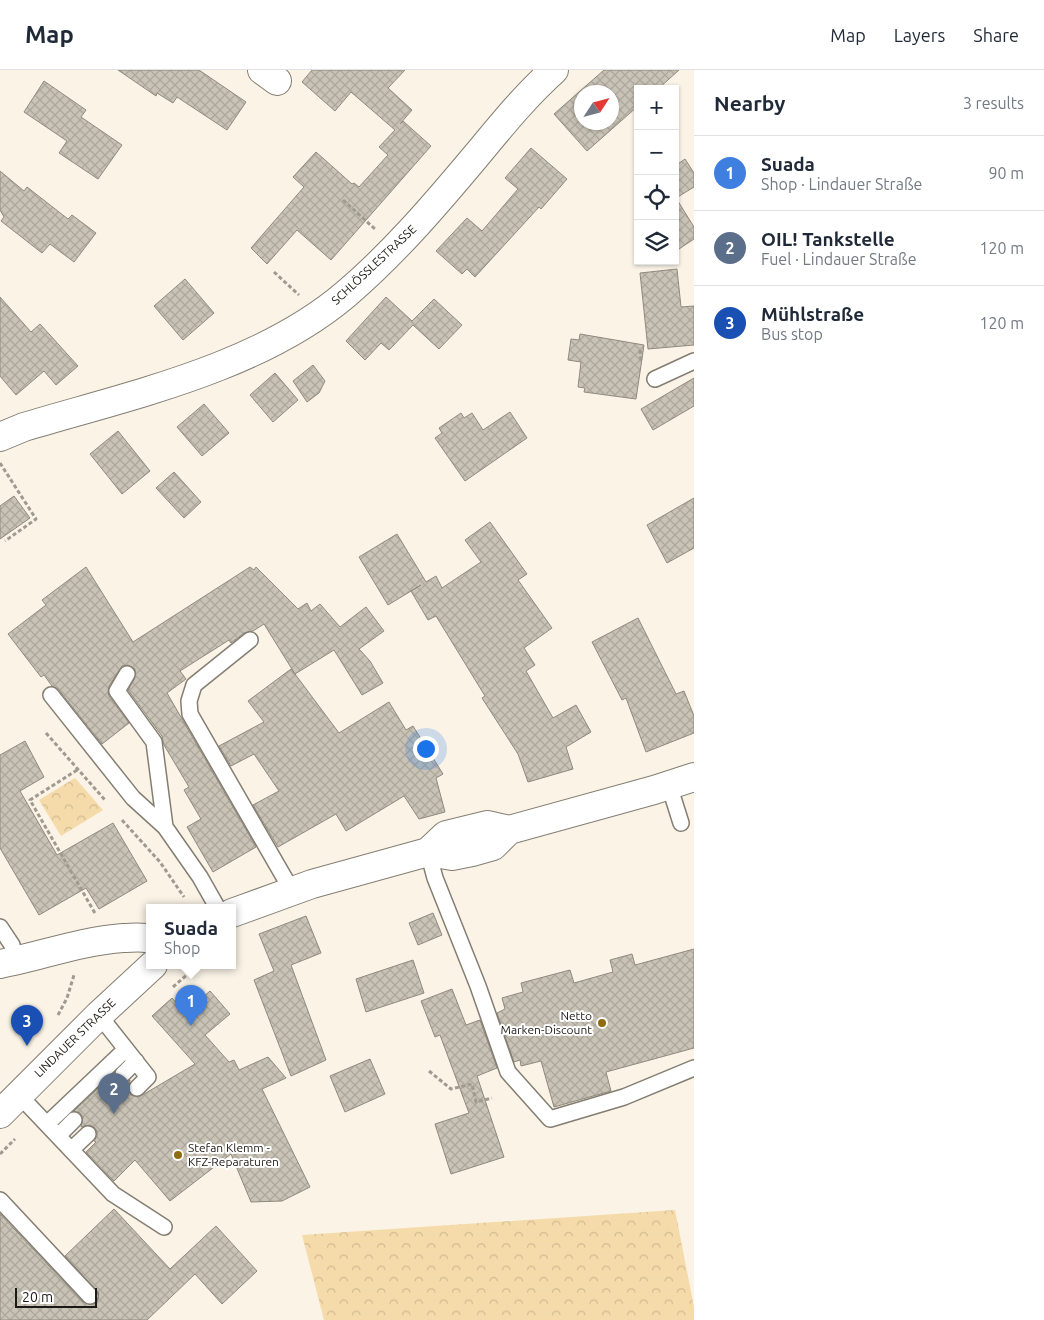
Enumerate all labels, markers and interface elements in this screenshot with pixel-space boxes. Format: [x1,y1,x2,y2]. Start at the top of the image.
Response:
text: Map [25,21,74,48]
text: Map [830,25,866,45]
text: Layers [894,25,945,45]
text: Share [973,25,1019,45]
north arrow [574,85,619,130]
map controls [634,85,679,265]
button: + [634,85,679,130]
text: Nearby [714,91,785,115]
text: 3 results [963,94,1024,112]
button: − [634,130,679,175]
text: Suada [761,153,815,175]
text: 1 [725,164,735,182]
text: 90 m [988,164,1024,182]
button: locate [634,175,679,220]
text: Shop · Lindauer Straße [761,175,922,193]
button: layers [634,220,679,265]
street label: SCHLÖSSLESTRASSE [329,222,419,307]
text: OIL! Tankstelle [761,228,895,250]
text: 2 [725,239,735,257]
text: 120 m [979,239,1024,257]
text: Fuel · Lindauer Straße [761,250,916,268]
text: Mühlstraße [761,303,864,325]
text: 3 [725,314,735,332]
text: 120 m [979,314,1024,332]
text: Bus stop [761,325,823,343]
your location [413,736,439,762]
popup [146,904,236,969]
text: Suada [164,917,218,939]
text: Shop [164,939,200,957]
pin: 1 [175,985,207,1026]
street label: LINDAUER STRASSE [32,996,118,1080]
pin: 3 [11,1005,43,1046]
place label: Netto Marken-Discount [500,1009,592,1036]
marker: Netto Marken-Discount [596,1017,608,1029]
pin: 2 [98,1073,130,1114]
place label: Stefan Klemm - KFZ-Reparaturen [188,1141,279,1168]
marker: Stefan Klemm - KFZ-Reparaturen [172,1149,184,1161]
scale bar [15,1285,98,1308]
text: 20 m [22,1289,53,1305]

